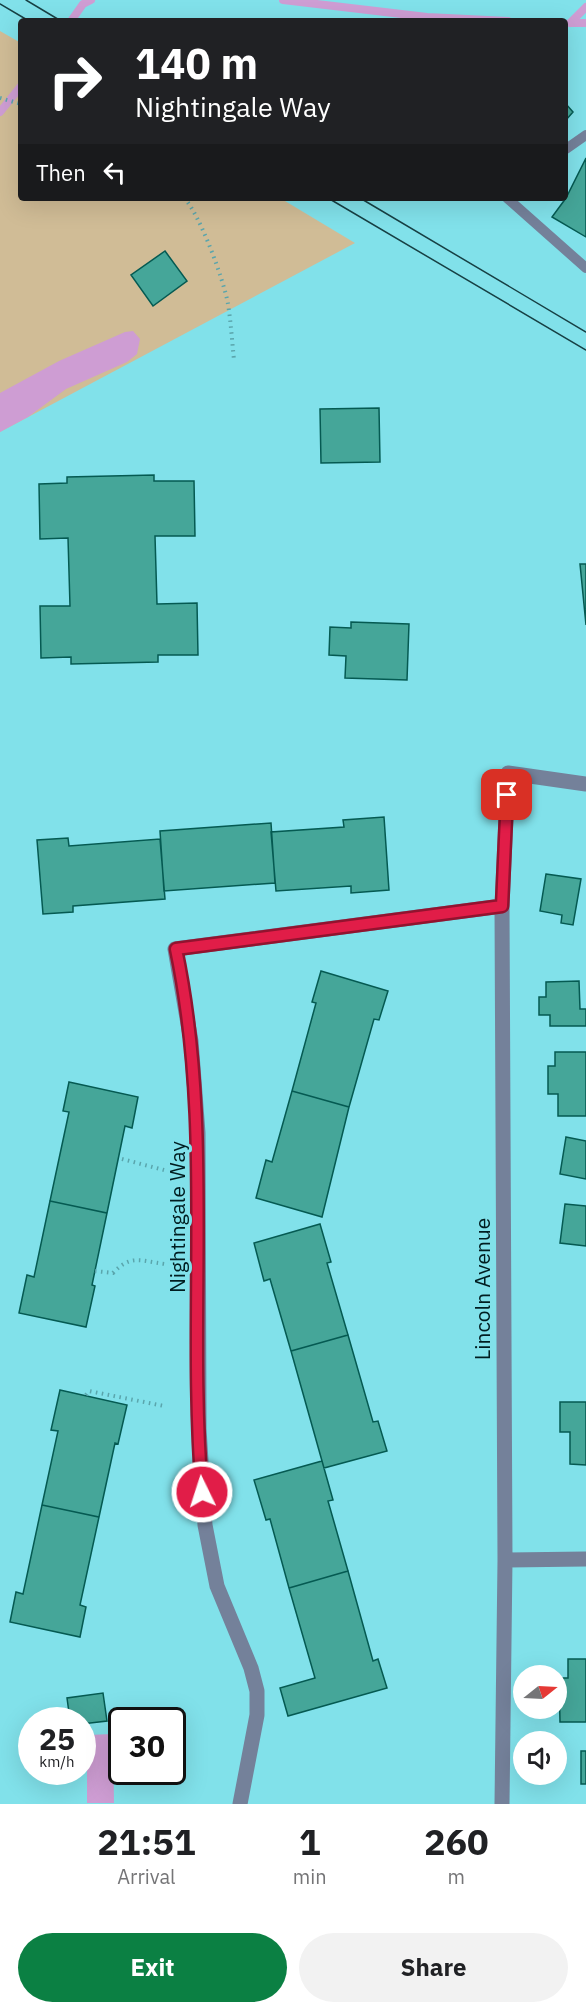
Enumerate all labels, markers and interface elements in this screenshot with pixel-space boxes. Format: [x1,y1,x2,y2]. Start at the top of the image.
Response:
text: 140 m [135,36,258,91]
icon: right [36,42,114,120]
text: Nightingale Way [135,89,331,124]
icon: left [98,156,131,189]
text: Then [36,158,86,187]
pin [481,769,532,820]
icon: arrive [490,778,523,811]
street label: Nightingale Way [163,1140,191,1293]
street label: Lincoln Avenue [468,1218,496,1360]
position arrow [170,1460,234,1524]
north arrow [513,1665,567,1719]
map controls [513,1665,567,1785]
speed limit sign: 30 [108,1707,186,1785]
text: 25 [39,1719,75,1758]
button: sound [513,1731,567,1785]
text: km/h [39,1752,75,1771]
text: 21:51 [97,1818,196,1865]
text: 1 [299,1818,321,1865]
text: 260 [424,1818,489,1865]
text: Arrival [117,1863,176,1890]
text: min [293,1863,327,1890]
text: m [448,1863,465,1890]
button: Exit [18,1933,287,2002]
button: Share [299,1933,568,2002]

